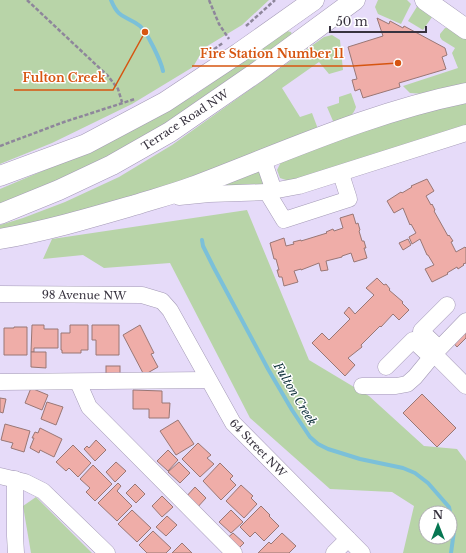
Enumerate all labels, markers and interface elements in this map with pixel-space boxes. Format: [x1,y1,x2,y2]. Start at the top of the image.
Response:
scale bar [330,8,426,34]
text: 50 m [336,14,368,29]
callout: Fire Station Number 11 [192,42,353,66]
text: Fire Station Number 11 [200,46,344,61]
callout: Fulton Creek [14,66,113,90]
text: Fulton Creek [22,70,107,85]
street label: Terrace Road NW [139,86,232,153]
street label: 98 Avenue NW [42,287,127,303]
water label: Fulton Creek [270,359,320,428]
street label: 64 Street NW [227,416,290,481]
north arrow [418,505,458,545]
text: N [433,508,444,522]

